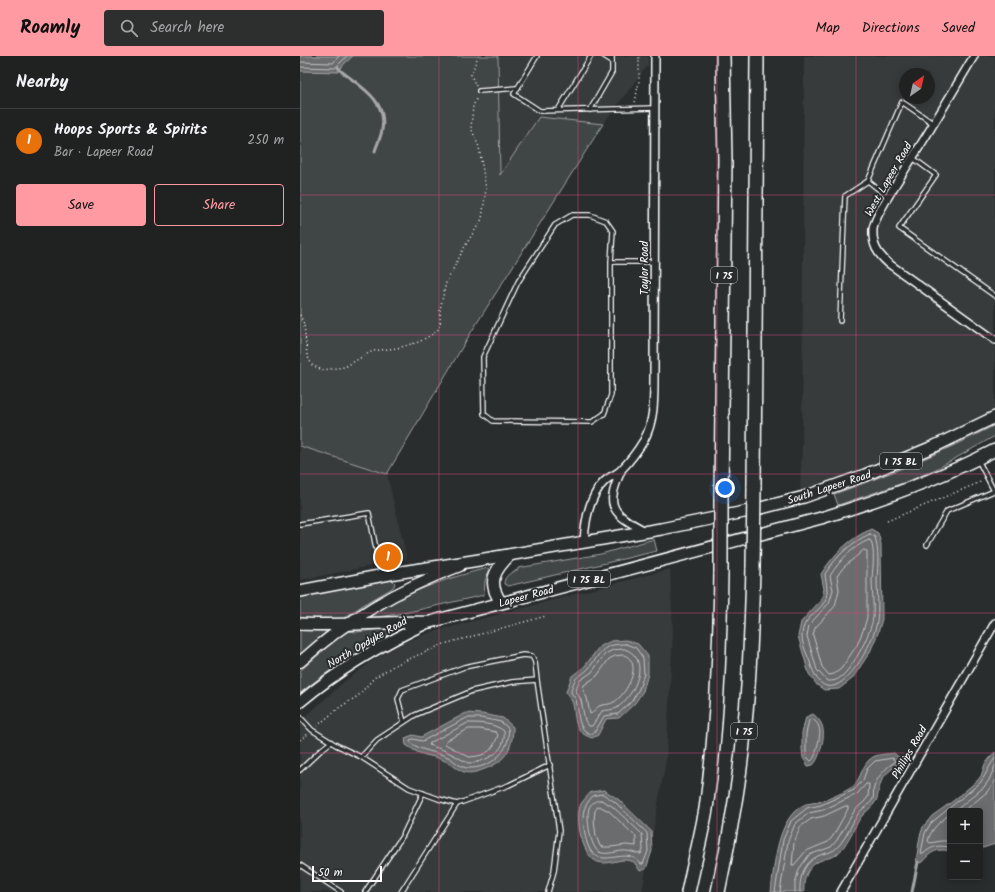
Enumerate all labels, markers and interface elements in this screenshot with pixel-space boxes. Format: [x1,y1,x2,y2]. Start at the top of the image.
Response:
search box [104,10,384,46]
text: Roamly [20,13,80,43]
text: Search here [150,16,224,40]
icon: search [118,17,140,39]
text: Map [815,17,840,39]
text: Directions [862,17,920,39]
text: Saved [942,17,975,39]
north arrow [899,68,935,104]
text: Nearby [16,69,68,96]
text: Hoops Sports & Spirits [54,118,207,142]
text: 1 [27,130,31,151]
text: 250 m [247,130,284,151]
street label: West Lapeer Road [860,138,918,220]
text: Bar · Lapeer Road [54,142,153,163]
button: Save [16,184,146,226]
button: Share [154,184,284,226]
street label: Taylor Road [636,241,654,295]
road number: I 75 [711,267,737,283]
road number: I 75 BL [880,453,922,469]
street label: South Lapeer Road [785,466,874,510]
your location [715,478,735,498]
pin: 1 [375,542,401,572]
road number: I 75 BL [568,571,610,587]
street label: Lapeer Road [497,581,556,613]
street label: North Opdyke Road [324,612,411,673]
street label: Phillips Road [887,722,933,783]
road number: I 75 [731,723,757,739]
map controls [947,808,983,880]
button: + [947,808,983,844]
button: − [947,844,983,880]
scale bar [312,864,382,883]
text: 50 m [318,864,343,882]

